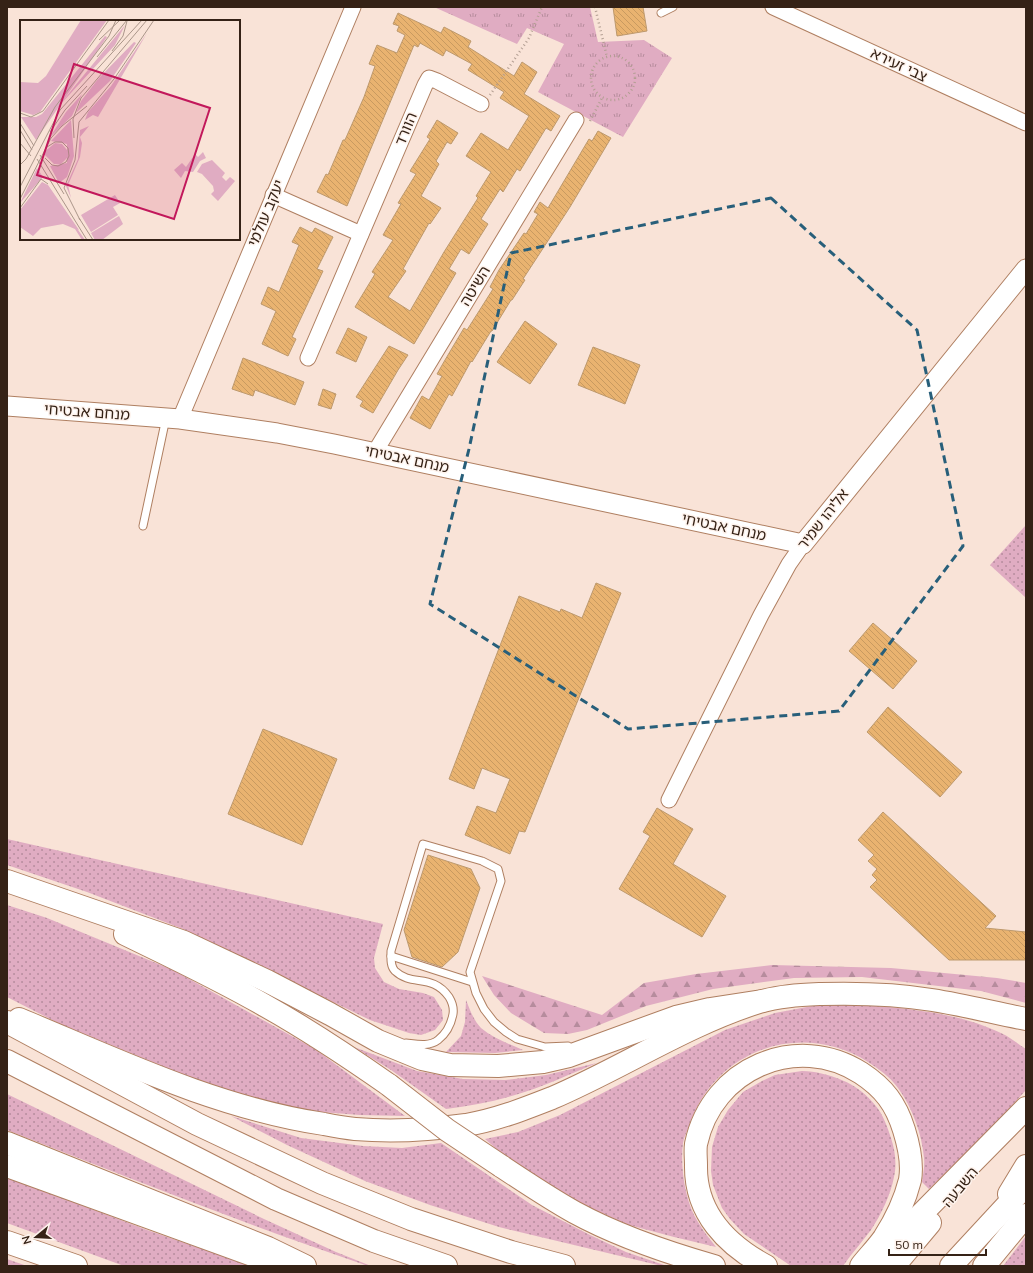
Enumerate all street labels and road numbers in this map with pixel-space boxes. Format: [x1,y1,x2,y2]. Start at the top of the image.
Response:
street label: צבי זעירא [868,43,931,86]
street label: הוורד [390,109,421,148]
street label: יעקב עולמי [243,177,288,249]
street label: השיטה [455,262,494,309]
street label: מנחם אבטיחי [44,399,131,424]
street label: מנחם אבטיחי [363,440,451,477]
street label: אליהו שמיר [793,484,852,553]
street label: מנחם אבטיחי [680,508,768,545]
street label: השבעה [937,1163,982,1211]

